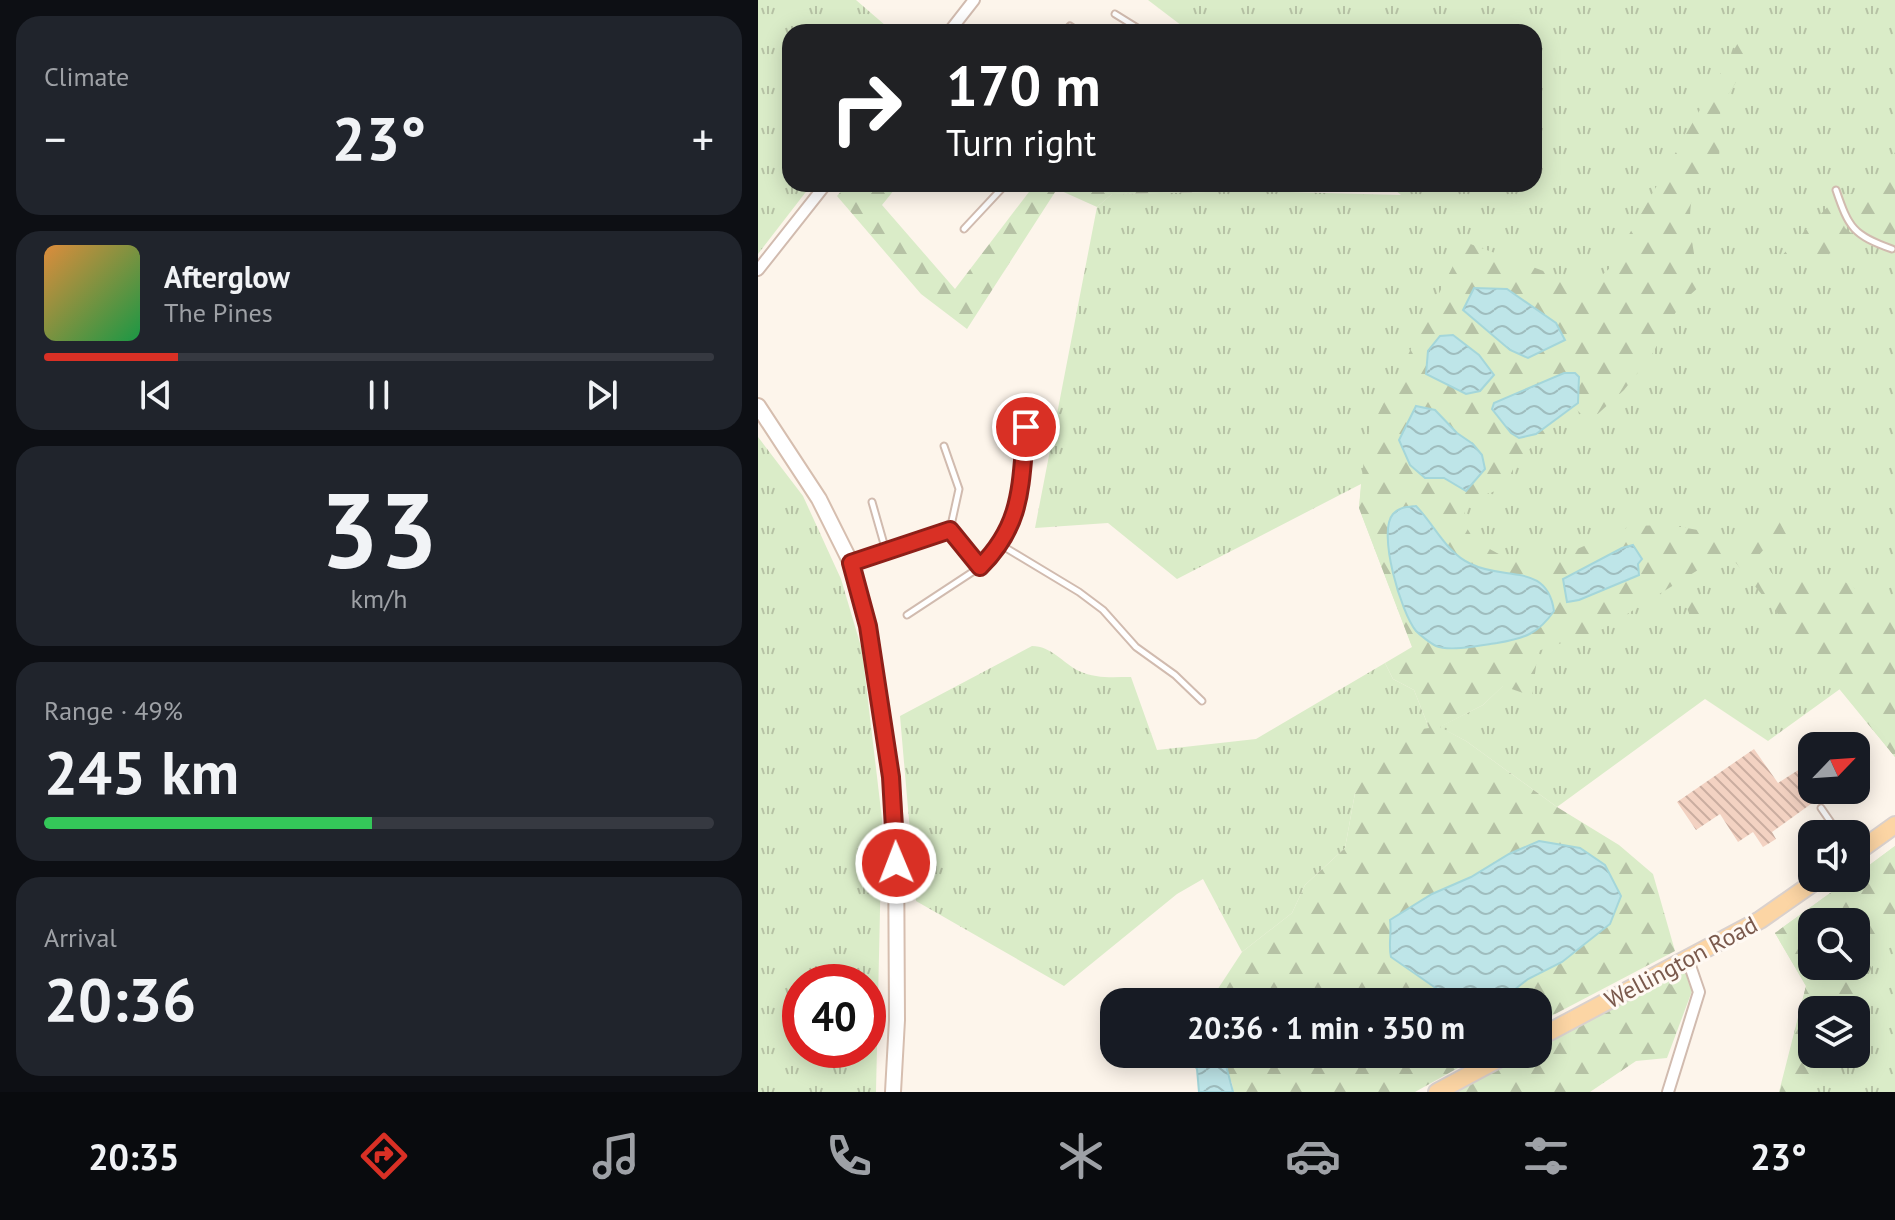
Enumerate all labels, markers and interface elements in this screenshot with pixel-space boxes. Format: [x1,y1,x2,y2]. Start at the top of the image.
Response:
text: 170 m [946,49,1101,121]
icon: right [814,56,918,160]
text: Climate [44,60,129,93]
text: 23° [332,99,426,177]
text: − [44,110,66,167]
text: + [692,110,714,167]
text: Turn right [946,119,1096,166]
text: Afterglow [164,257,290,296]
text: The Pines [164,296,273,329]
icon: previous [134,373,178,417]
icon: pause [357,373,401,417]
icon: next [580,373,624,417]
pin [992,393,1060,461]
icon: arrive [1004,405,1048,449]
text: 33 [320,462,438,597]
text: km/h [351,582,408,615]
text: Range · 49% [44,694,183,727]
north arrow [1798,732,1870,804]
map controls [1798,732,1870,1068]
text: 245 km [44,733,239,811]
button: sound [1798,820,1870,892]
position arrow [854,821,938,905]
button: search [1798,908,1870,980]
street label: Wellington Road [1599,909,1763,1015]
text: Arrival [44,921,117,954]
text: 20:36 [44,960,196,1038]
speed limit sign: 40 [782,964,886,1068]
button: layers [1798,996,1870,1068]
text: 20:36 · 1 min · 350 m [1187,1008,1465,1047]
icon: directions [356,1128,412,1184]
icon: music [588,1128,644,1184]
icon: phone [821,1128,877,1184]
icon: climate [1053,1128,1109,1184]
icon: car [1285,1128,1341,1184]
icon: filters [1518,1128,1574,1184]
text: 20:35 [88,1133,180,1180]
text: 23° [1750,1133,1807,1180]

